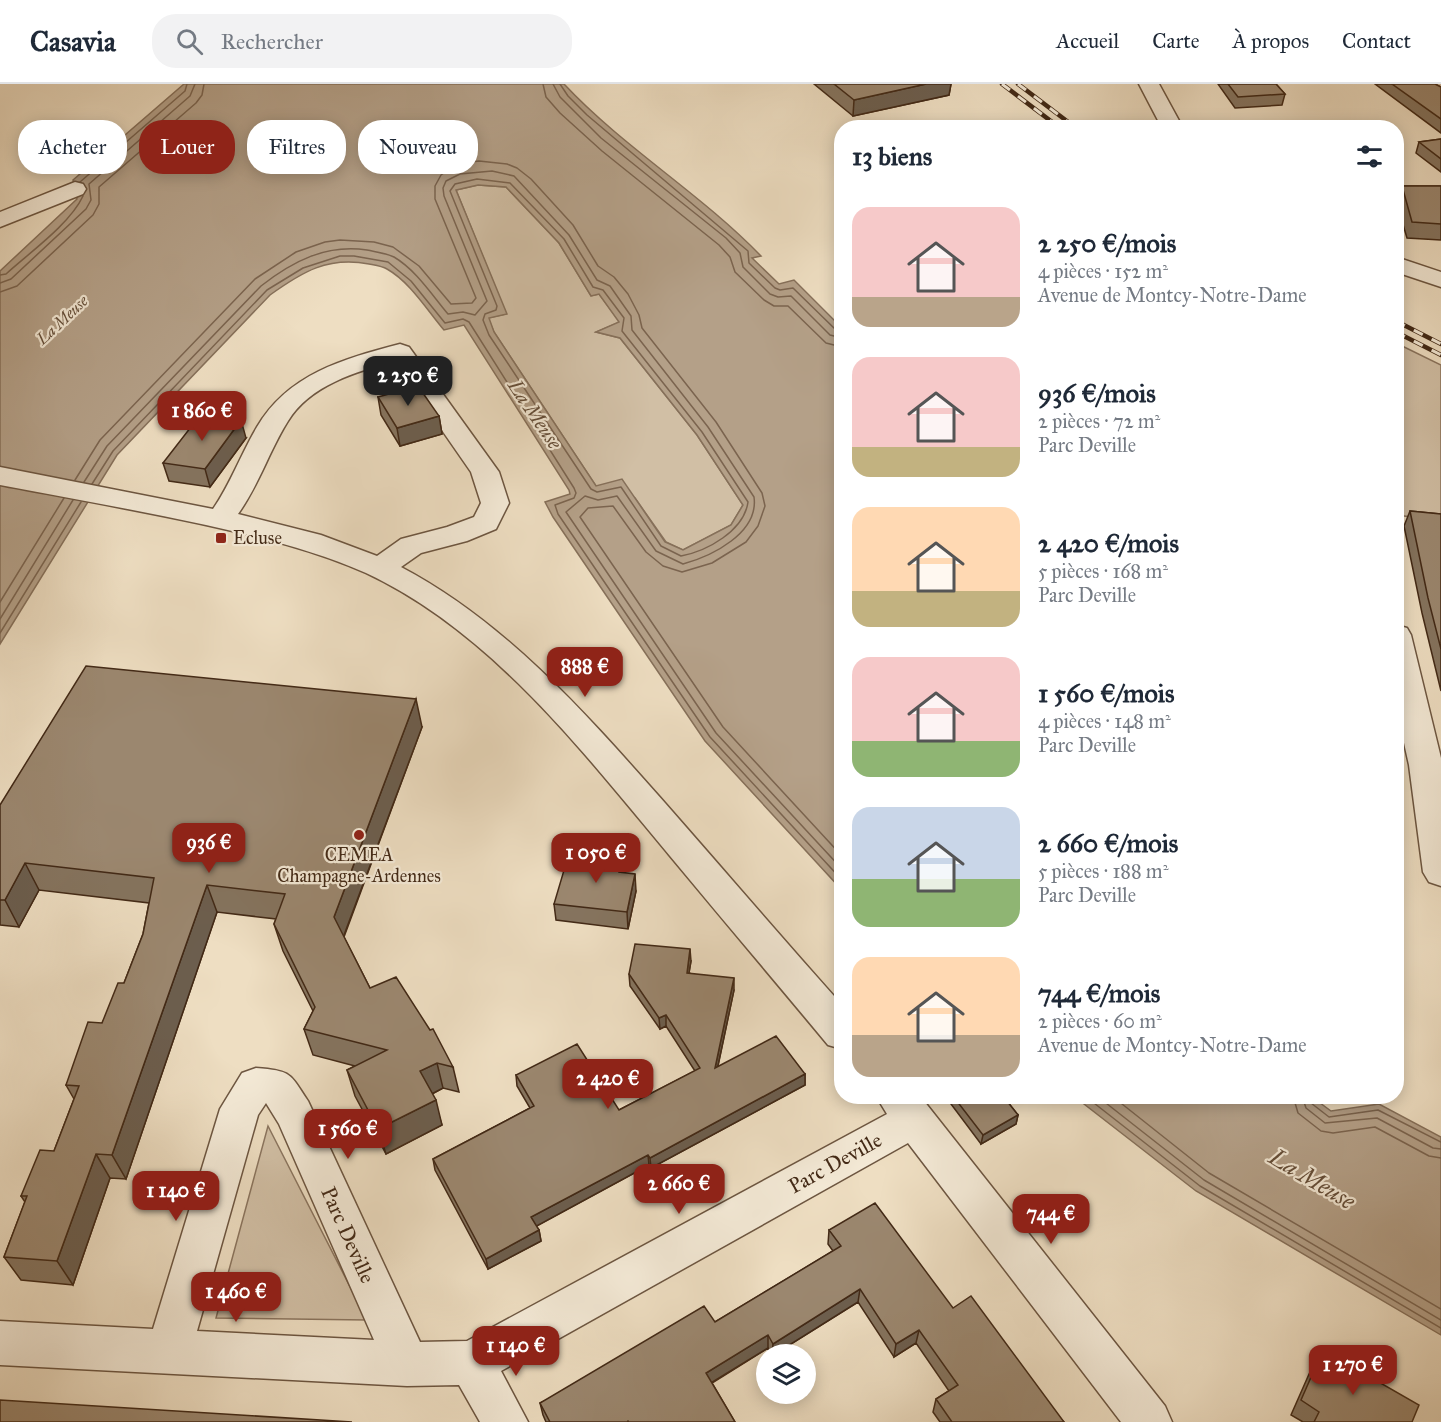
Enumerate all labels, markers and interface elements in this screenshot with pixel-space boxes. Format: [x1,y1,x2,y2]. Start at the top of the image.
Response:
search box [152,14,572,68]
text: Casavia [30,24,116,59]
icon: search [173,25,206,58]
text: Rechercher [221,28,323,55]
text: Accueil [1056,28,1119,54]
text: Carte [1152,28,1200,54]
text: À propos [1233,28,1309,54]
text: Contact [1342,28,1411,54]
chip: Acheter [18,120,127,174]
chip: Louer [139,120,235,174]
chip: Filtres [247,120,346,174]
chip: Nouveau [358,120,478,174]
text: 13 biens [852,140,932,172]
icon: filters [1353,140,1386,173]
text: 2 250 €/mois [1038,227,1176,259]
icon: home [900,231,972,303]
text: 4 pièces · 152 m² [1038,259,1168,283]
text: Avenue de Montcy-Notre-Dame [1038,283,1307,307]
water label: La Meuse [32,291,92,349]
pin: 2 250 € [353,356,463,407]
text: 2 250 € [377,363,439,387]
water label: La Meuse [502,374,567,454]
text: 936 €/mois [1038,377,1156,409]
icon: home [900,381,972,453]
pin: 1 860 € [147,391,257,442]
text: 1 860 € [171,398,233,422]
text: 2 pièces · 72 m² [1038,409,1160,433]
text: Parc Deville [1038,433,1136,457]
place label: Ecluse [233,527,282,549]
text: 2 420 €/mois [1038,527,1179,559]
marker: Ecluse [214,531,228,545]
icon: home [900,531,972,603]
text: 5 pièces · 168 m² [1038,559,1168,583]
text: Parc Deville [1038,583,1136,607]
pin: 888 € [543,647,627,698]
text: 888 € [561,654,609,678]
text: 1 560 €/mois [1038,677,1174,709]
icon: home [900,681,972,753]
text: 4 pièces · 148 m² [1038,709,1171,733]
text: Parc Deville [1038,733,1136,757]
pin: 936 € [167,823,251,874]
text: 2 660 €/mois [1038,827,1178,859]
marker: CEMEA Champagne-Ardennes [352,828,366,842]
text: 936 € [186,830,232,854]
icon: home [900,831,972,903]
pin: 1 050 € [541,833,651,884]
text: 1 050 € [565,840,627,864]
place label: CEMEA Champagne-Ardennes [277,844,441,888]
text: 5 pièces · 188 m² [1038,859,1169,883]
text: Parc Deville [1038,883,1136,907]
text: 744 €/mois [1038,977,1160,1009]
icon: home [900,981,972,1053]
text: 2 pièces · 60 m² [1038,1009,1162,1033]
text: Avenue de Montcy-Notre-Dame [1038,1033,1307,1057]
pin: 2 420 € [553,1059,663,1110]
text: 2 420 € [576,1066,640,1090]
pin: 1 560 € [293,1109,403,1160]
text: 1 560 € [318,1116,378,1140]
street label: Parc Deville [784,1127,887,1199]
water label: La Meuse [1263,1141,1361,1217]
pin: 2 660 € [624,1164,734,1215]
pin: 1 140 € [121,1171,231,1222]
text: 2 660 € [648,1171,710,1195]
text: 1 140 € [146,1178,206,1202]
street label: Parc Deville [315,1183,381,1288]
pin: 744 € [1009,1194,1093,1245]
text: 744 € [1027,1201,1075,1225]
pin: 1 460 € [181,1272,291,1323]
text: 1 460 € [205,1279,267,1303]
pin: 1 140 € [461,1326,571,1377]
text: 1 140 € [486,1333,546,1357]
map controls [756,1344,816,1404]
button: layers [756,1344,816,1404]
pin: 1 270 € [1298,1345,1408,1396]
text: 1 270 € [1323,1352,1383,1376]

